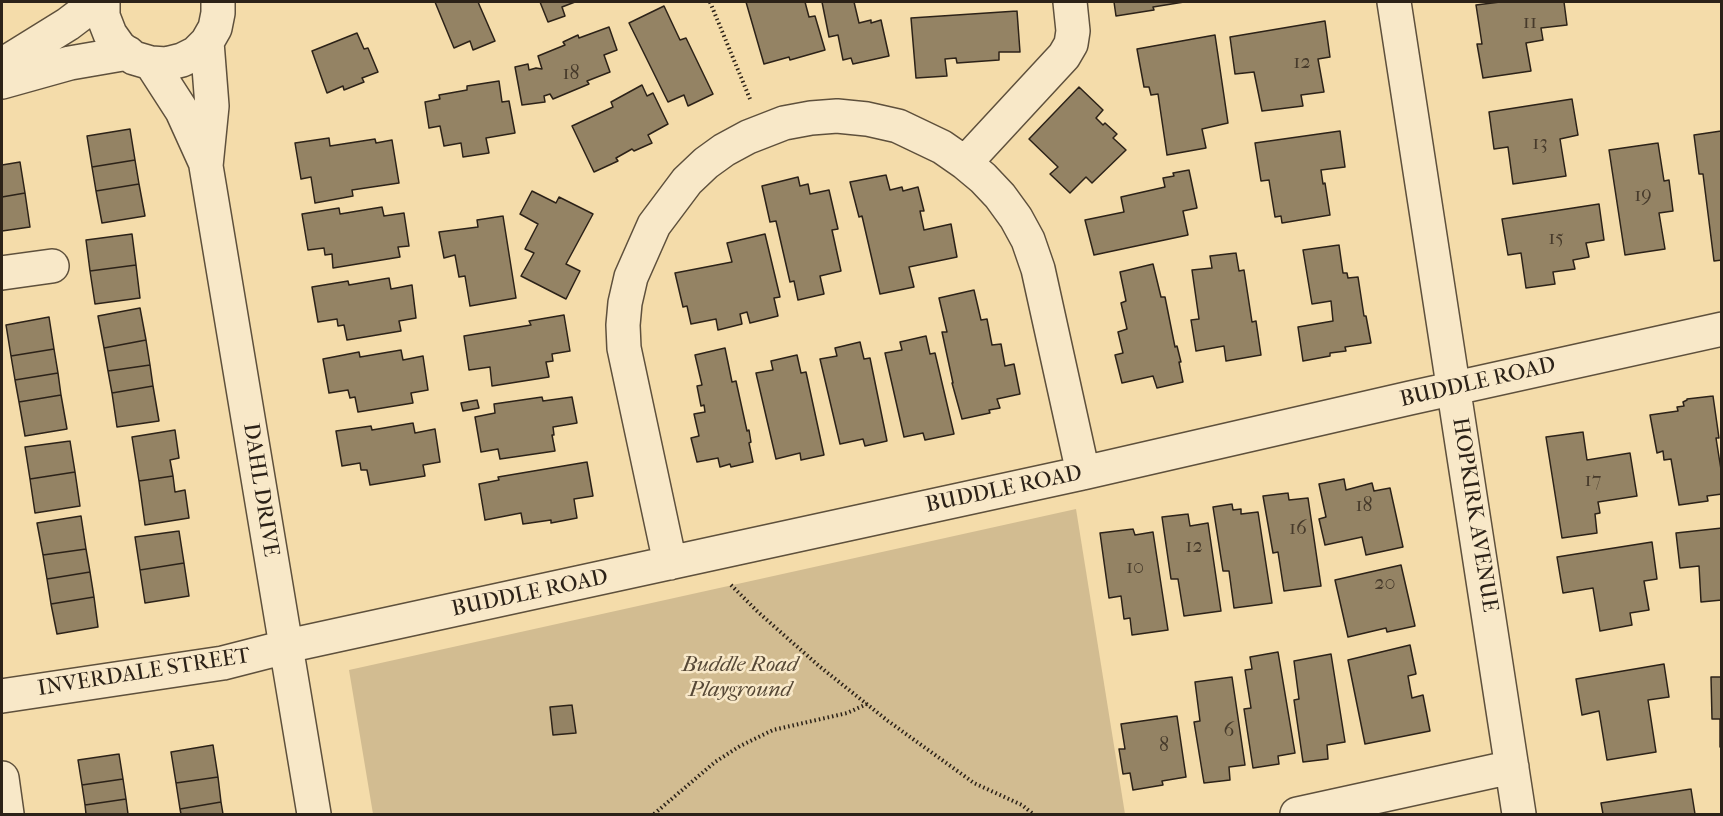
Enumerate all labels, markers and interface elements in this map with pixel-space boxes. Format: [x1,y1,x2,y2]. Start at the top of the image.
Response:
house number: 11 [1523,11,1537,35]
house number: 12 [1293,51,1311,75]
house number: 18 [562,62,580,86]
house number: 13 [1532,132,1548,156]
house number: 19 [1634,184,1652,208]
house number: 15 [1548,227,1564,251]
street label: BUDDLE ROAD [1398,352,1558,414]
street label: HOPKIRK AVENUE [1446,416,1502,614]
street label: DAHL DRIVE [236,421,284,559]
street label: BUDDLE ROAD [923,461,1085,519]
house number: 17 [1585,469,1601,493]
house number: 18 [1355,494,1373,518]
house number: 16 [1289,517,1307,541]
house number: 12 [1185,535,1203,559]
house number: 10 [1126,556,1144,580]
street label: BUDDLE ROAD [449,565,611,623]
house number: 20 [1374,572,1396,596]
street label: INVERDALE STREET [36,643,252,703]
park label: Buddle Road Playground [682,653,798,704]
house number: 6 [1224,719,1234,743]
house number: 8 [1159,734,1169,758]

